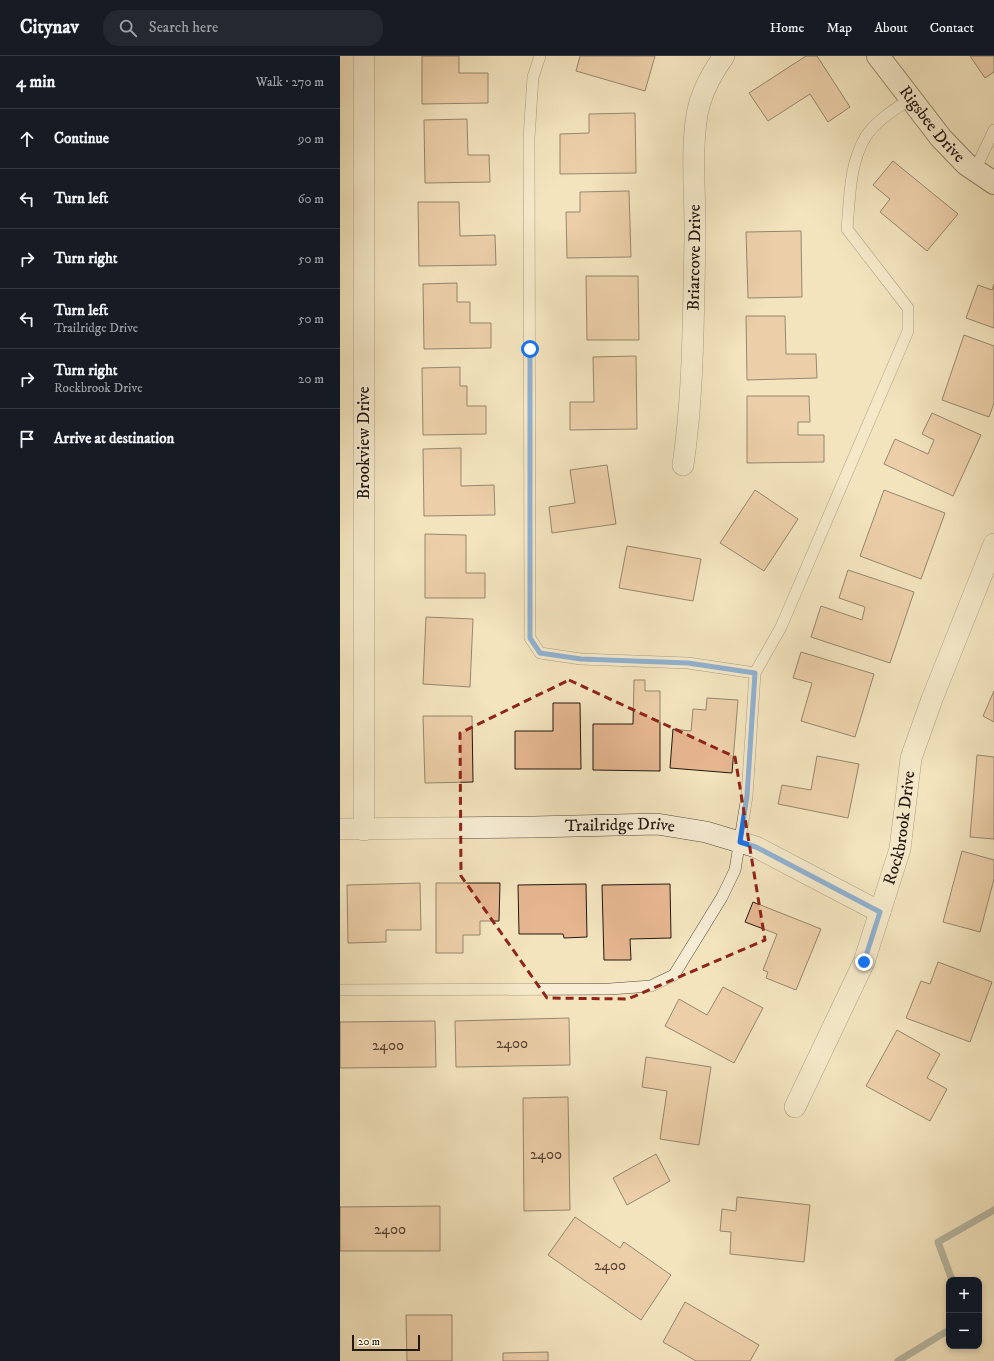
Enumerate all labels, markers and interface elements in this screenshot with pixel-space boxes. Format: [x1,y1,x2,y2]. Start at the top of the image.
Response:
search box [103,10,383,46]
text: Citynav [20,16,79,39]
icon: search [117,17,139,39]
text: Search here [149,18,218,37]
text: Home [770,19,804,37]
text: Map [826,19,852,37]
text: About [874,19,908,37]
text: Contact [930,19,974,37]
text: 4 min [16,71,55,93]
text: Walk · 270 m [256,74,324,90]
street label: Rigsbee Drive [894,81,970,167]
icon: ahead [16,128,38,150]
text: Continue [54,129,109,148]
text: 90 m [298,131,324,147]
icon: left [16,188,38,210]
text: Turn left [54,189,108,208]
text: 60 m [298,191,324,207]
street label: Briarcove Drive [683,204,706,311]
icon: right [16,248,38,270]
text: Turn right [54,249,117,268]
text: 50 m [298,251,324,267]
text: Turn left [54,301,108,320]
icon: left [16,308,38,330]
text: 50 m [298,311,324,327]
text: Trailridge Drive [54,320,138,336]
route start [521,340,539,358]
text: Turn right [54,361,117,380]
icon: right [16,368,38,390]
text: 20 m [298,371,324,387]
text: Rockbrook Drive [54,380,143,396]
street label: Brookview Drive [353,386,375,500]
icon: arrive [16,428,38,450]
text: Arrive at destination [54,429,174,448]
street label: Rockbrook Drive [878,769,920,888]
street label: Trailridge Drive [565,813,677,838]
route end [855,953,873,971]
house number: 2400 [496,1034,528,1053]
house number: 2400 [372,1036,404,1055]
house number: 2400 [530,1145,562,1164]
house number: 2400 [374,1220,406,1239]
house number: 2400 [594,1256,626,1275]
map controls [946,1277,982,1349]
button: + [946,1277,982,1313]
button: − [946,1313,982,1349]
scale bar [352,1333,420,1352]
text: 20 m [358,1335,380,1349]

